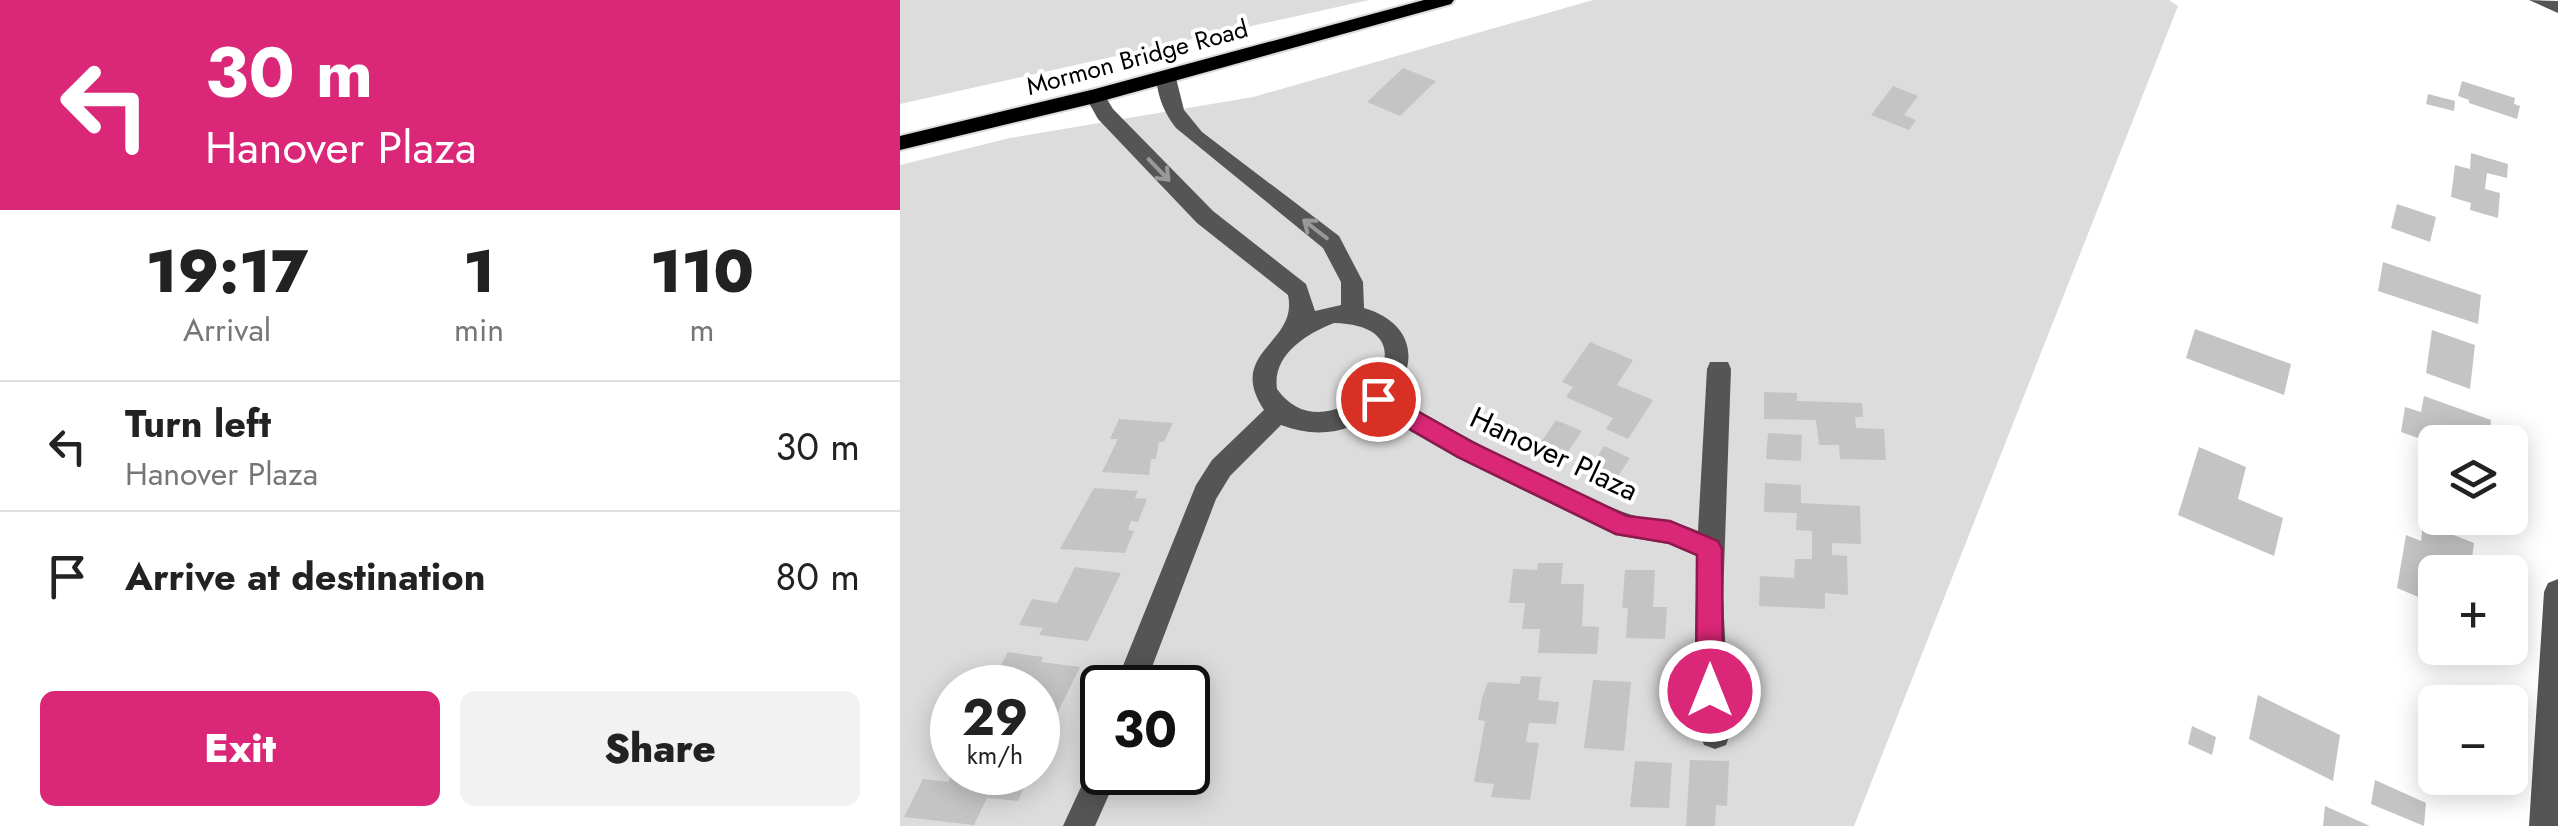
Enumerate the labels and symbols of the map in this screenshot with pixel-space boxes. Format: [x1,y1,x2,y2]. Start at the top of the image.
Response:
street label: Mormon Bridge Road [1022,10,1252,104]
one-way arrow [1147,157,1171,181]
one-way arrow [1302,219,1329,240]
pin [1336,357,1421,442]
street label: Hanover Plaza [1463,396,1645,511]
position arrow [1658,639,1762,743]
speed limit sign: 30 [1080,665,1210,795]

